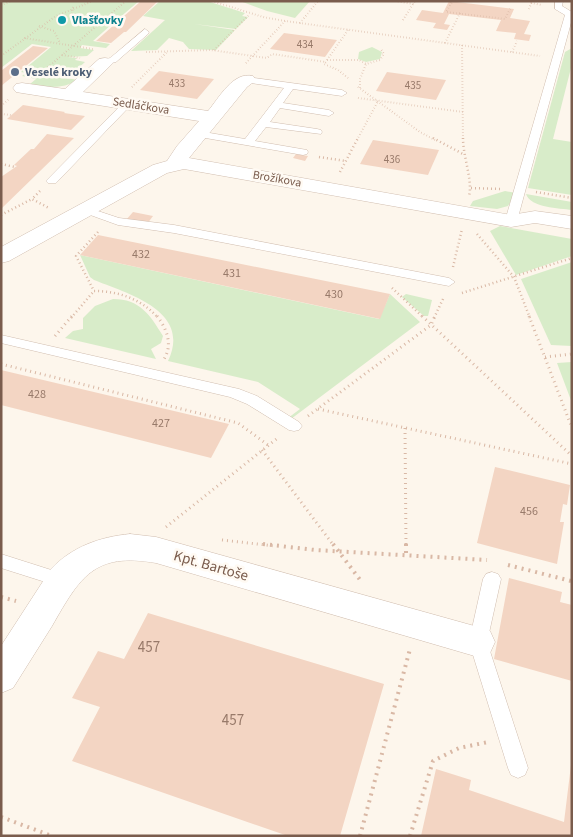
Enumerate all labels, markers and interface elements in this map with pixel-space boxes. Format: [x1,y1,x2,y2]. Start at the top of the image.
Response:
place label: Vlašťovky [71,12,124,29]
marker: Vlašťovky [56,14,68,26]
house number: 434 [297,37,314,52]
place label: Veselé kroky [24,64,93,81]
marker: Veselé kroky [9,66,21,78]
house number: 433 [169,76,185,91]
house number: 435 [405,78,421,93]
street label: Sedláčkova [111,93,171,119]
house number: 436 [384,152,401,167]
street label: Brožíkova [251,166,303,192]
house number: 432 [132,246,150,263]
house number: 431 [223,265,241,282]
house number: 430 [325,286,343,303]
house number: 428 [28,386,46,403]
house number: 427 [152,415,170,432]
house number: 456 [520,503,538,520]
street label: Kpt. Bartoše [171,545,251,587]
house number: 457 [138,637,160,658]
house number: 457 [222,710,244,731]

